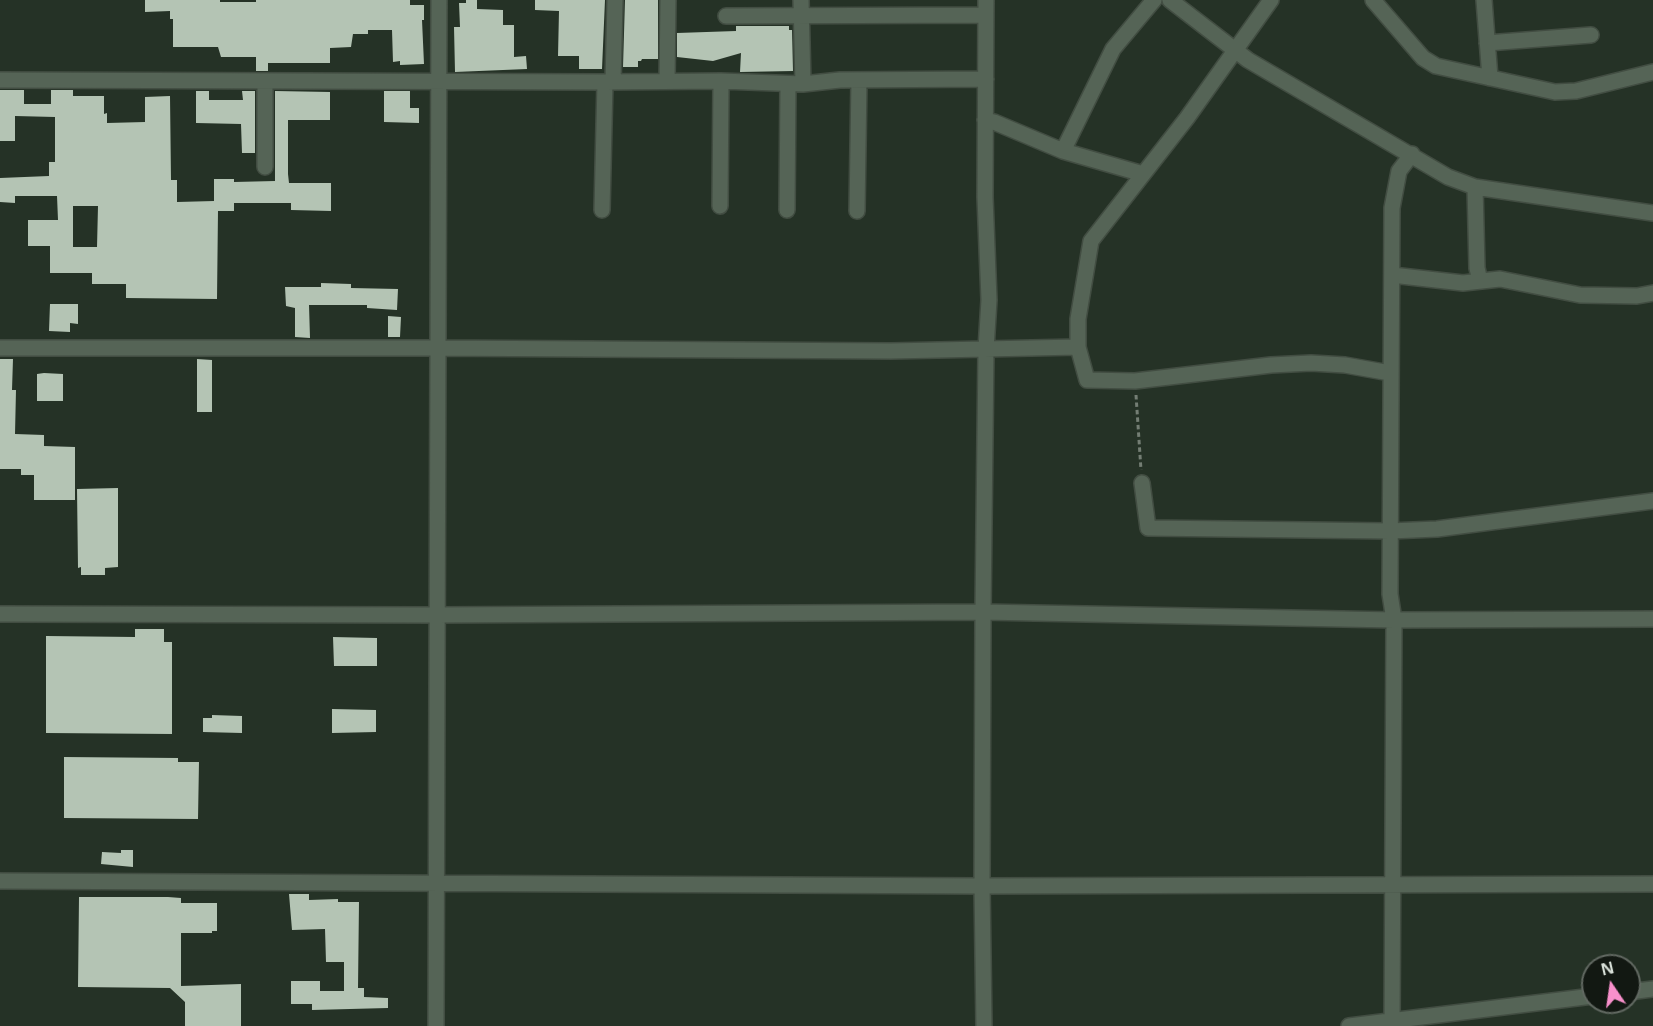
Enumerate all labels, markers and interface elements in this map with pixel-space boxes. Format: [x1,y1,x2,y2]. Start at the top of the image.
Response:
north arrow [1581,954,1641,1014]
text: N [1599,956,1616,981]

